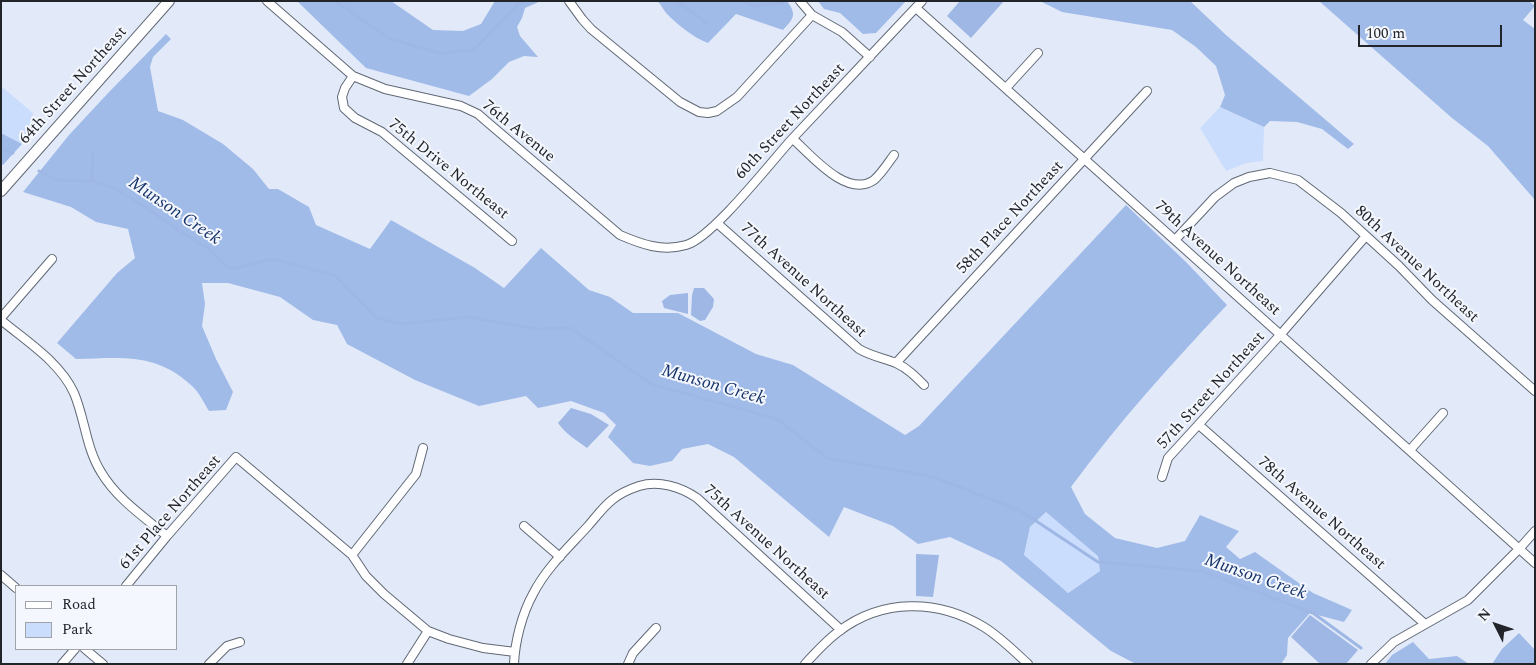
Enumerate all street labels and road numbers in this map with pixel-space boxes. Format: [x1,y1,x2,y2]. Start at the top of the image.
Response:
street label: 64th Street Northeast [16,23,132,149]
street label: 60th Street Northeast [732,60,850,184]
street label: 76th Avenue [478,97,558,167]
street label: 75th Drive Northeast [384,116,512,224]
street label: 58th Place Northeast [954,157,1068,279]
street label: 79th Avenue Northeast [1150,197,1284,321]
street label: 80th Avenue Northeast [1350,203,1482,327]
street label: 77th Avenue Northeast [736,219,870,343]
street label: 57th Street Northeast [1154,328,1270,454]
street label: 61st Place Northeast [116,452,226,574]
street label: 78th Avenue Northeast [1253,453,1389,575]
street label: 75th Avenue Northeast [699,481,833,605]

